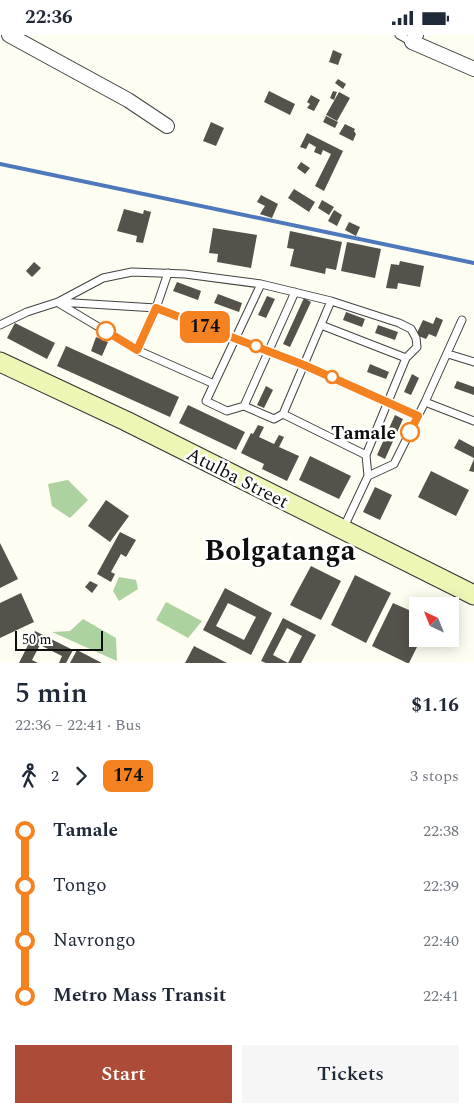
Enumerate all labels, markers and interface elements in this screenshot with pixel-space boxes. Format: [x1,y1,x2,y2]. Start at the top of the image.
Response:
text: 22:36 [25,3,73,32]
line badge: 174 [176,311,234,343]
text: 174 [190,313,220,340]
unlabelled marker [96,321,116,341]
unlabelled marker [249,339,263,353]
unlabelled marker [325,370,339,384]
place label: Tamale [331,419,396,448]
marker: Tamale [400,422,420,442]
street label: Atulba Street [181,440,294,517]
district label: Bolgatanga [204,529,356,573]
north arrow [409,597,459,647]
map controls [409,597,459,647]
scale bar [15,628,102,651]
text: 50 m [22,629,52,650]
text: 5 min [15,672,88,715]
text: $1.16 [411,691,459,720]
text: 22:36 – 22:41 · Bus [15,713,141,737]
icon: walk [15,762,43,790]
icon: forward [67,762,95,790]
text: 174 [113,762,143,789]
text: 2 [51,764,59,788]
text: 3 stops [410,764,459,788]
text: Tamale [53,816,118,845]
text: 22:38 [423,819,459,843]
text: Tongo [53,871,107,900]
text: 22:39 [423,874,459,898]
text: Navrongo [53,926,136,955]
text: 22:40 [423,929,459,953]
text: Metro Mass Transit [53,981,226,1010]
text: 22:41 [423,984,459,1008]
button: Start [15,1045,232,1103]
button: Tickets [242,1045,459,1103]

